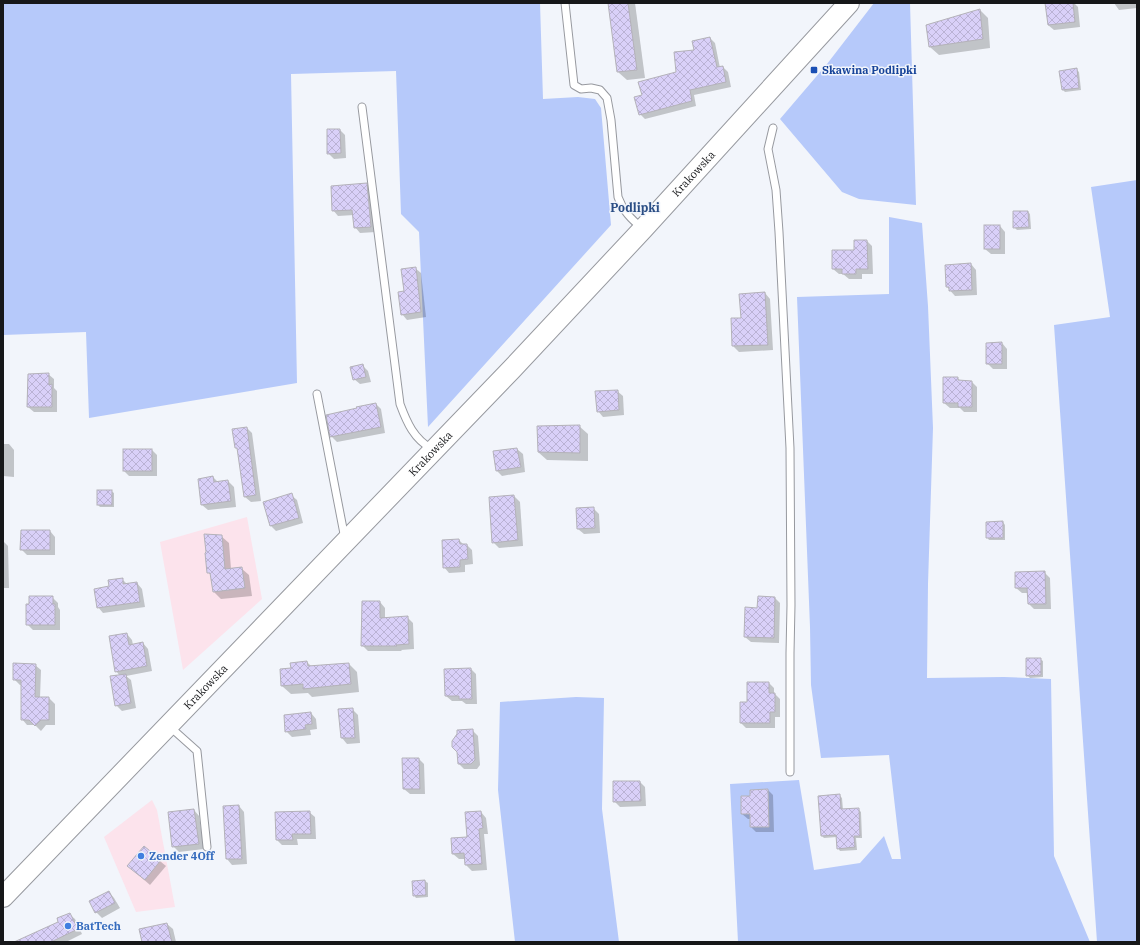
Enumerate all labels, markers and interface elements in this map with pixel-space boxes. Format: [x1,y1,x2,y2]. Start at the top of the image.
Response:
place label: Skawina Podlipki [822,63,917,77]
marker: Skawina Podlipki [809,65,819,75]
street label: Krakowska [669,148,718,200]
district label: Podlipki [610,200,660,215]
street label: Krakowska [406,428,455,479]
street label: Krakowska [181,661,231,712]
place label: Zender 4Off [149,849,215,863]
marker: Zender 4Off [136,851,146,861]
place label: BatTech [76,919,121,933]
marker: BatTech [63,921,73,931]

